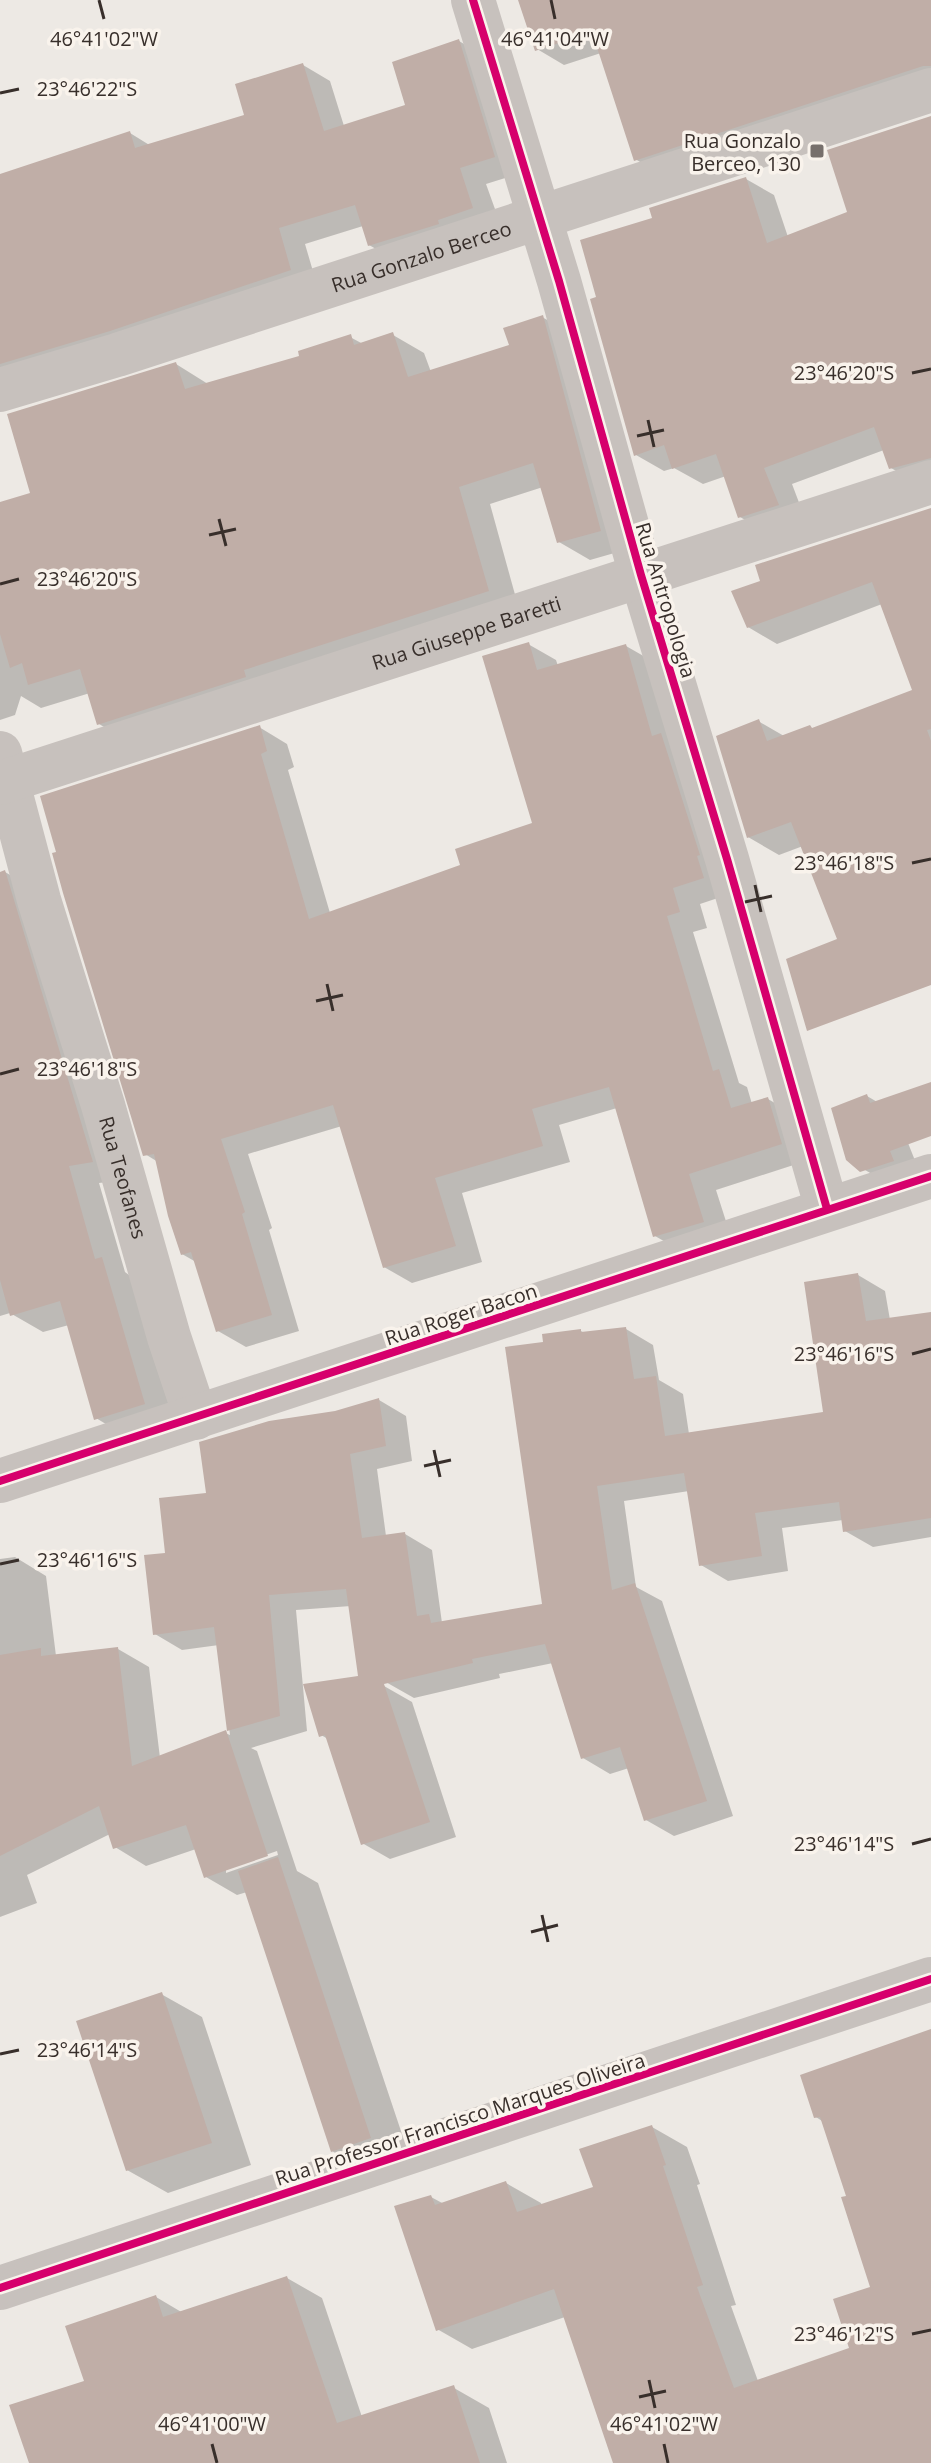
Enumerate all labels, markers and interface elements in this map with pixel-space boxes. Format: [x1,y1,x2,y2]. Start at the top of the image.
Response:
text: 46°41'02"W [50,25,159,52]
text: 46°41'04"W [501,25,610,52]
text: 23°46'22"S [37,75,137,102]
place label: Rua Gonzalo Berceo, 130 [684,127,801,177]
marker: Rua Gonzalo Berceo, 130 [808,142,826,160]
street label: Rua Gonzalo Berceo [328,214,515,298]
text: 23°46'20"S [794,359,894,386]
street label: Rua Antropologia [629,519,703,681]
text: 23°46'20"S [37,565,137,592]
street label: Rua Giuseppe Baretti [368,589,564,675]
text: 23°46'18"S [794,849,894,876]
text: 23°46'18"S [37,1055,137,1082]
street label: Rua Teofanes [93,1113,154,1242]
street label: Rua Roger Bacon [381,1277,541,1351]
text: 23°46'16"S [794,1340,894,1367]
text: 23°46'16"S [37,1546,137,1573]
text: 23°46'14"S [794,1830,894,1857]
text: 23°46'14"S [37,2036,137,2063]
street label: Rua Professor Francisco Marques Oliveira [272,2046,648,2192]
text: 23°46'12"S [794,2320,894,2347]
text: 46°41'00"W [158,2410,267,2437]
text: 46°41'02"W [610,2410,719,2437]

